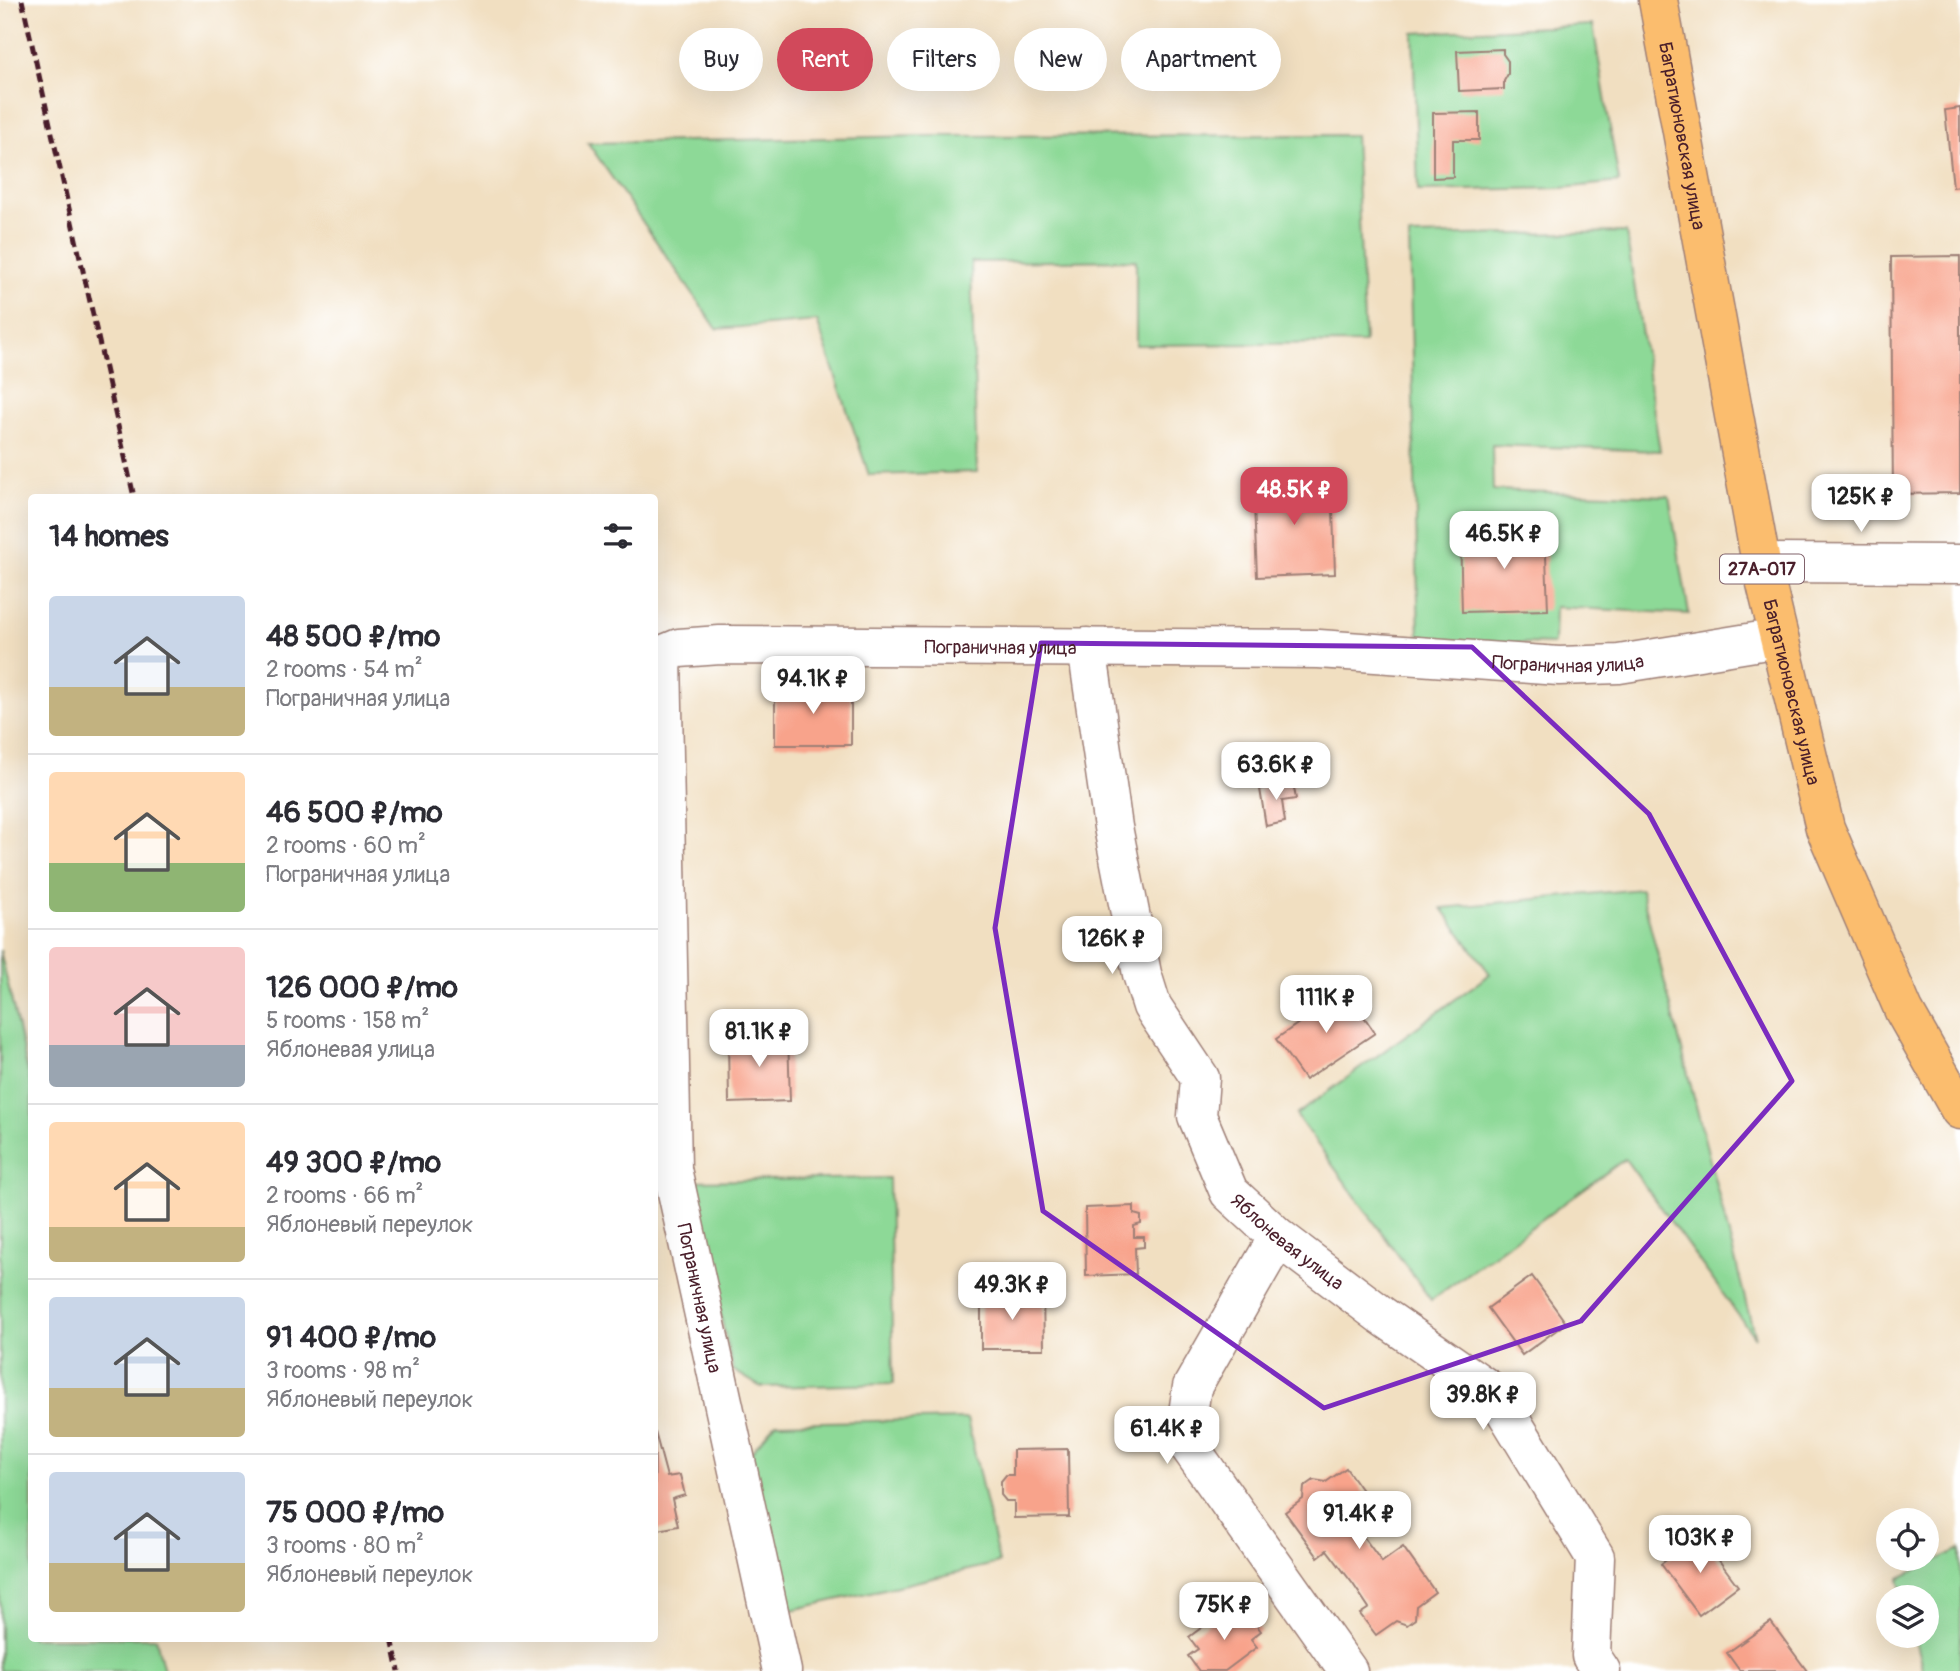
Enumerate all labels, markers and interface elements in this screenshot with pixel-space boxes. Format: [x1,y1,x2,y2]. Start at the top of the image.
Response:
chip: Buy [679,28,763,91]
chip: Rent [777,28,873,91]
chip: Filters [887,28,1000,91]
chip: New [1014,28,1107,91]
chip: Apartment [1121,28,1281,91]
street label: Багратионовская улица [1653,40,1711,232]
pin: 48.5K ₽ [1229,468,1359,527]
text: 48.5K ₽ [1256,475,1332,504]
pin: 125K ₽ [1804,475,1918,534]
text: 125K ₽ [1828,482,1894,511]
pin: 46.5K ₽ [1439,512,1569,571]
icon: filters [599,517,637,555]
text: 14 homes [49,518,169,555]
text: 46.5K ₽ [1466,519,1542,548]
road number: 27А-017 [1720,554,1804,584]
street label: Багратионовская улица [1757,597,1825,788]
text: 48 500 ₽/mo [266,618,440,655]
icon: home [105,624,189,708]
street label: Пограничная улица [924,635,1077,660]
street label: Пограничная улица [1491,649,1646,679]
text: 2 rooms · 54 m² [266,655,423,684]
pin: 94.1K ₽ [748,656,878,716]
text: 94.1K ₽ [777,664,849,693]
text: Пограничная улица [266,684,450,713]
pin: 63.6K ₽ [1211,742,1341,802]
text: 63.6K ₽ [1237,750,1315,779]
text: 46 500 ₽/mo [266,794,443,831]
icon: home [105,800,189,884]
text: 2 rooms · 60 m² [266,831,426,860]
text: Пограничная улица [266,860,450,889]
pin: 126K ₽ [1055,916,1169,976]
text: 126K ₽ [1078,924,1146,953]
text: 126 000 ₽/mo [266,969,458,1006]
icon: home [105,975,189,1059]
pin: 111K ₽ [1269,976,1383,1035]
text: 111K ₽ [1296,983,1356,1012]
text: 5 rooms · 158 m² [266,1006,429,1035]
pin: 81.1K ₽ [694,1010,824,1069]
text: 81.1K ₽ [725,1017,793,1046]
text: Яблоневая улица [266,1035,435,1064]
text: 49 300 ₽/mo [266,1144,441,1181]
icon: home [105,1150,189,1234]
text: 2 rooms · 66 m² [266,1181,423,1210]
street label: Яблоневая улица [1225,1189,1348,1296]
text: Яблоневый переулок [266,1210,473,1239]
street label: Пограничная улица [671,1221,727,1375]
pin: 49.3K ₽ [947,1262,1077,1322]
text: 49.3K ₽ [974,1270,1050,1299]
text: 91 400 ₽/mo [266,1319,436,1356]
icon: home [105,1325,189,1409]
text: 3 rooms · 98 m² [266,1356,420,1385]
pin: 39.8K ₽ [1418,1372,1548,1432]
text: 39.8K ₽ [1446,1380,1520,1409]
text: Яблоневый переулок [266,1385,473,1414]
pin: 61.4K ₽ [1102,1406,1232,1466]
text: 61.4K ₽ [1130,1414,1204,1443]
pin: 91.4K ₽ [1294,1492,1424,1551]
text: 75 000 ₽/mo [266,1494,444,1531]
text: 91.4K ₽ [1323,1499,1395,1528]
icon: home [105,1500,189,1584]
map controls [1876,1508,1939,1648]
button: locate [1876,1508,1939,1571]
pin: 103K ₽ [1643,1516,1757,1575]
text: 103K ₽ [1665,1523,1735,1552]
text: 3 rooms · 80 m² [266,1531,424,1560]
text: Яблоневый переулок [266,1560,473,1589]
pin: 75K ₽ [1175,1582,1273,1642]
button: layers [1876,1585,1939,1648]
text: 75K ₽ [1195,1590,1253,1619]

